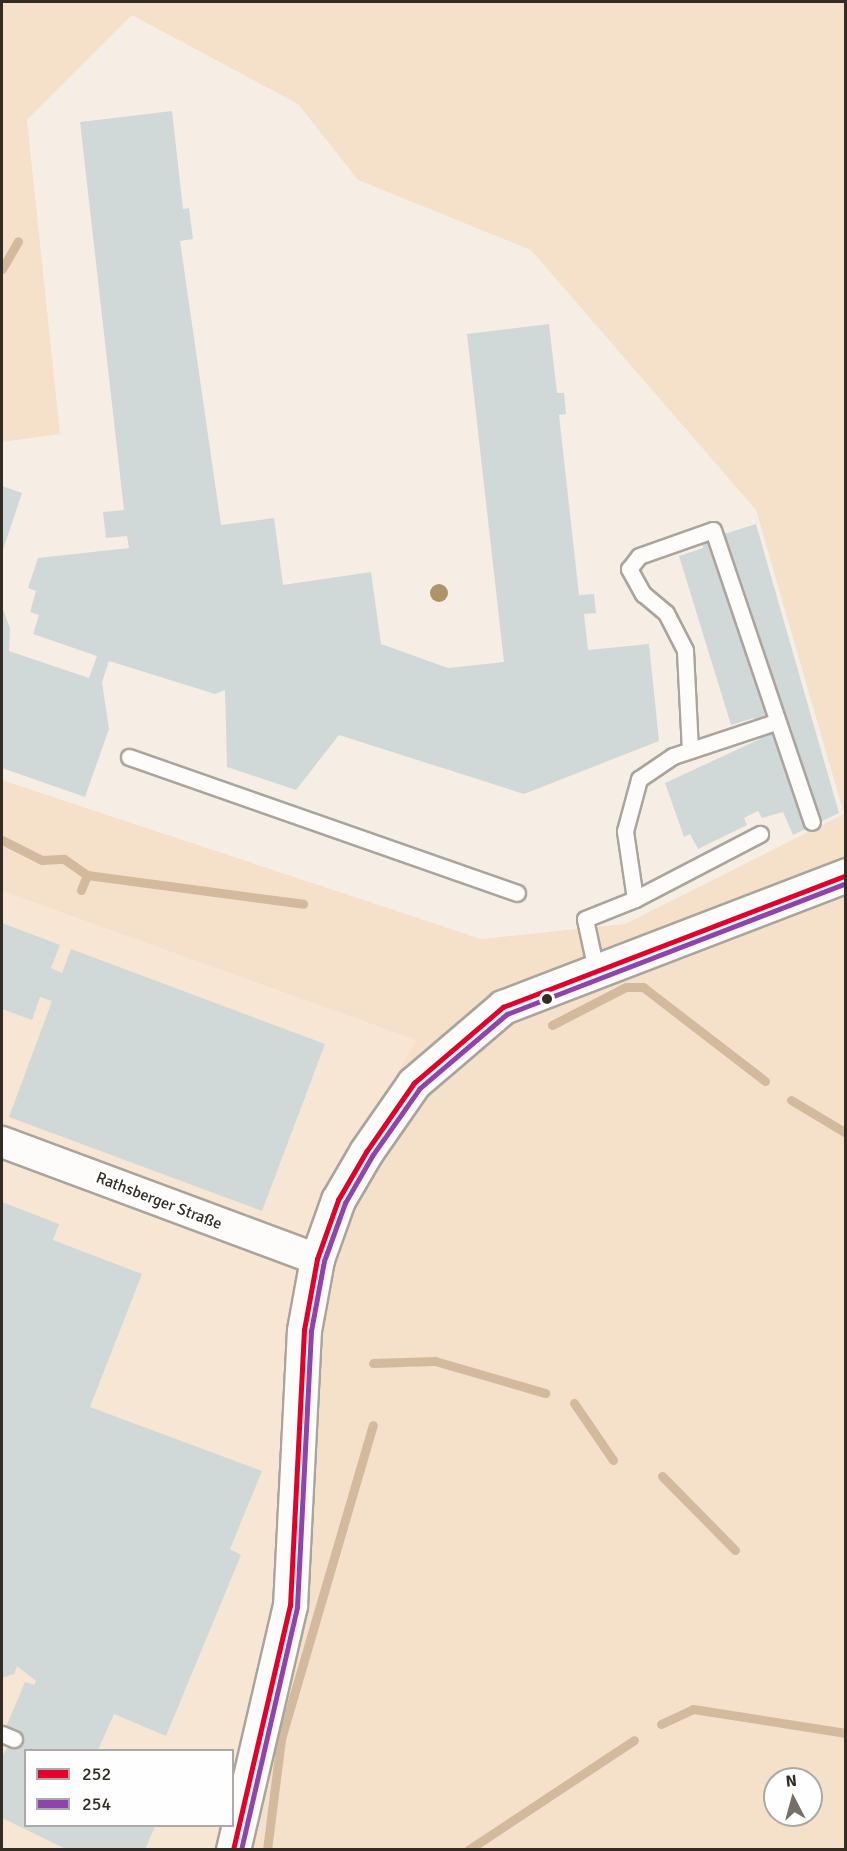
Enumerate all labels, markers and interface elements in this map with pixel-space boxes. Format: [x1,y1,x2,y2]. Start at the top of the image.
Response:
unlabelled marker [541,993,553,1005]
street label: Rathsberger Straße [93,1168,225,1234]
legend [24,1749,234,1827]
text: 252 [82,1763,111,1785]
north arrow [763,1767,823,1827]
text: N [785,1771,798,1792]
text: 254 [82,1793,111,1815]

